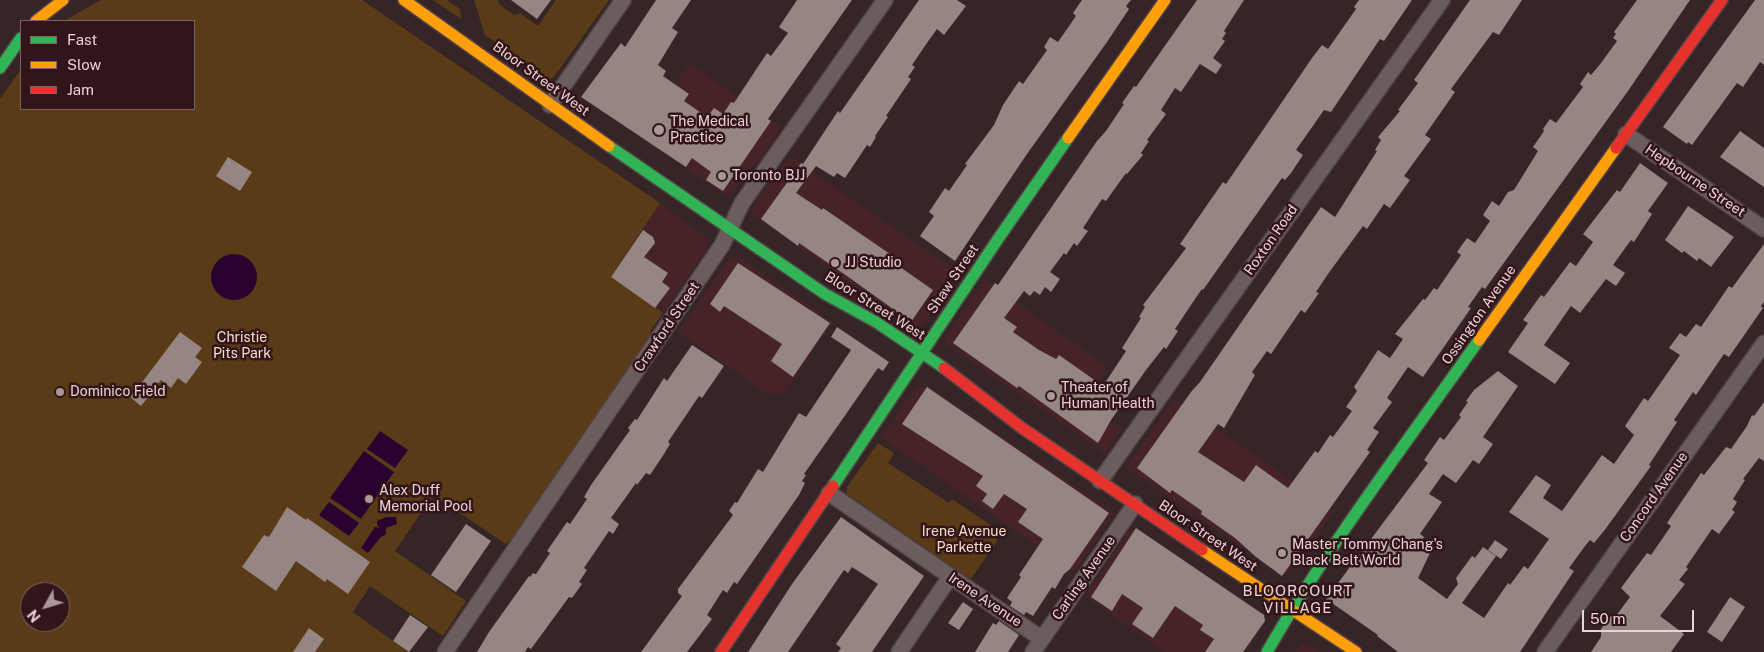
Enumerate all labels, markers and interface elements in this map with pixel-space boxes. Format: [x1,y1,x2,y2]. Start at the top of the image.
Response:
legend [20,20,195,110]
text: Fast [67,31,97,48]
street label: Bloor Street West [489,38,593,120]
text: Slow [67,56,101,73]
text: Jam [67,81,94,98]
place label: The Medical Practice [670,114,749,146]
marker: The Medical Practice [652,123,666,137]
street label: Hepbourne Street [1642,141,1748,221]
place label: Toronto BJJ [732,168,805,184]
marker: Toronto BJJ [716,170,728,182]
street label: Roxton Road [1241,202,1301,278]
street label: Shaw Street [924,241,982,317]
place label: JJ Studio [845,255,902,271]
marker: JJ Studio [829,257,841,269]
street label: Ossington Avenue [1438,262,1520,368]
street label: Bloor Street West [822,268,928,344]
street label: Crawford Street [631,279,703,375]
park label: Christie Pits Park [213,330,271,362]
place label: Theater of Human Health [1061,380,1155,412]
place label: Dominico Field [70,384,166,400]
marker: Dominico Field [54,386,66,398]
marker: Theater of Human Health [1045,390,1057,402]
street label: Concord Avenue [1617,449,1691,545]
place label: Alex Duff Memorial Pool [379,483,472,516]
marker: Alex Duff Memorial Pool [363,493,375,505]
street label: Bloor Street West [1156,497,1260,575]
park label: Irene Avenue Parkette [922,524,1006,556]
street label: Carling Avenue [1049,533,1119,623]
place label: Master Tommy Chang's Black Belt World [1292,537,1443,570]
marker: Master Tommy Chang's Black Belt World [1276,547,1288,559]
street label: Irene Avenue [945,569,1025,631]
north arrow [20,582,70,632]
district label: BLOORCOURT VILLAGE [1241,582,1355,617]
scale bar [1584,600,1696,632]
text: N [24,607,44,625]
text: 50 m [1590,610,1625,627]

